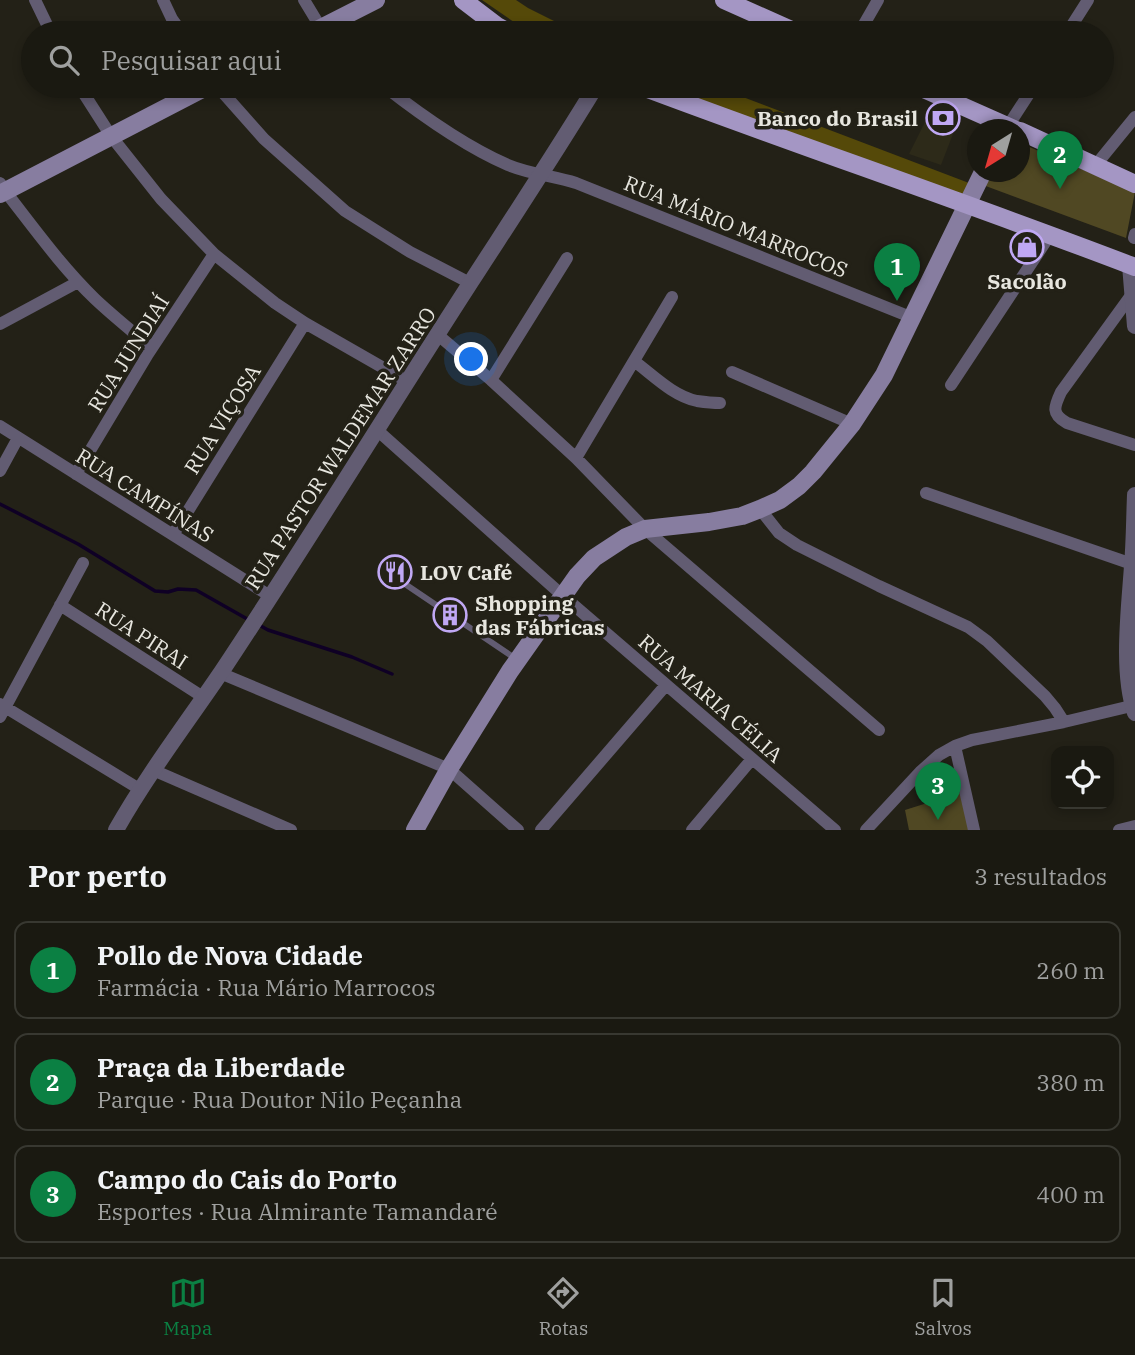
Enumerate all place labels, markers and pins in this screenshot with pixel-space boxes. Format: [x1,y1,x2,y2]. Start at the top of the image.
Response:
bank icon: Banco do Brasil [924,99,962,137]
place label: Banco do Brasil [757,104,918,132]
pin: 2 [1037,131,1083,189]
shop icon: Sacolão [1008,228,1046,266]
pin: 1 [874,243,920,301]
place label: Sacolão [987,267,1067,295]
restaurant icon: LOV Café [376,553,414,591]
place label: LOV Café [420,558,513,586]
place label: Shopping das Fábricas [475,589,605,641]
building icon: Shopping das Fábricas [431,596,469,634]
pin: 3 [915,762,961,820]

